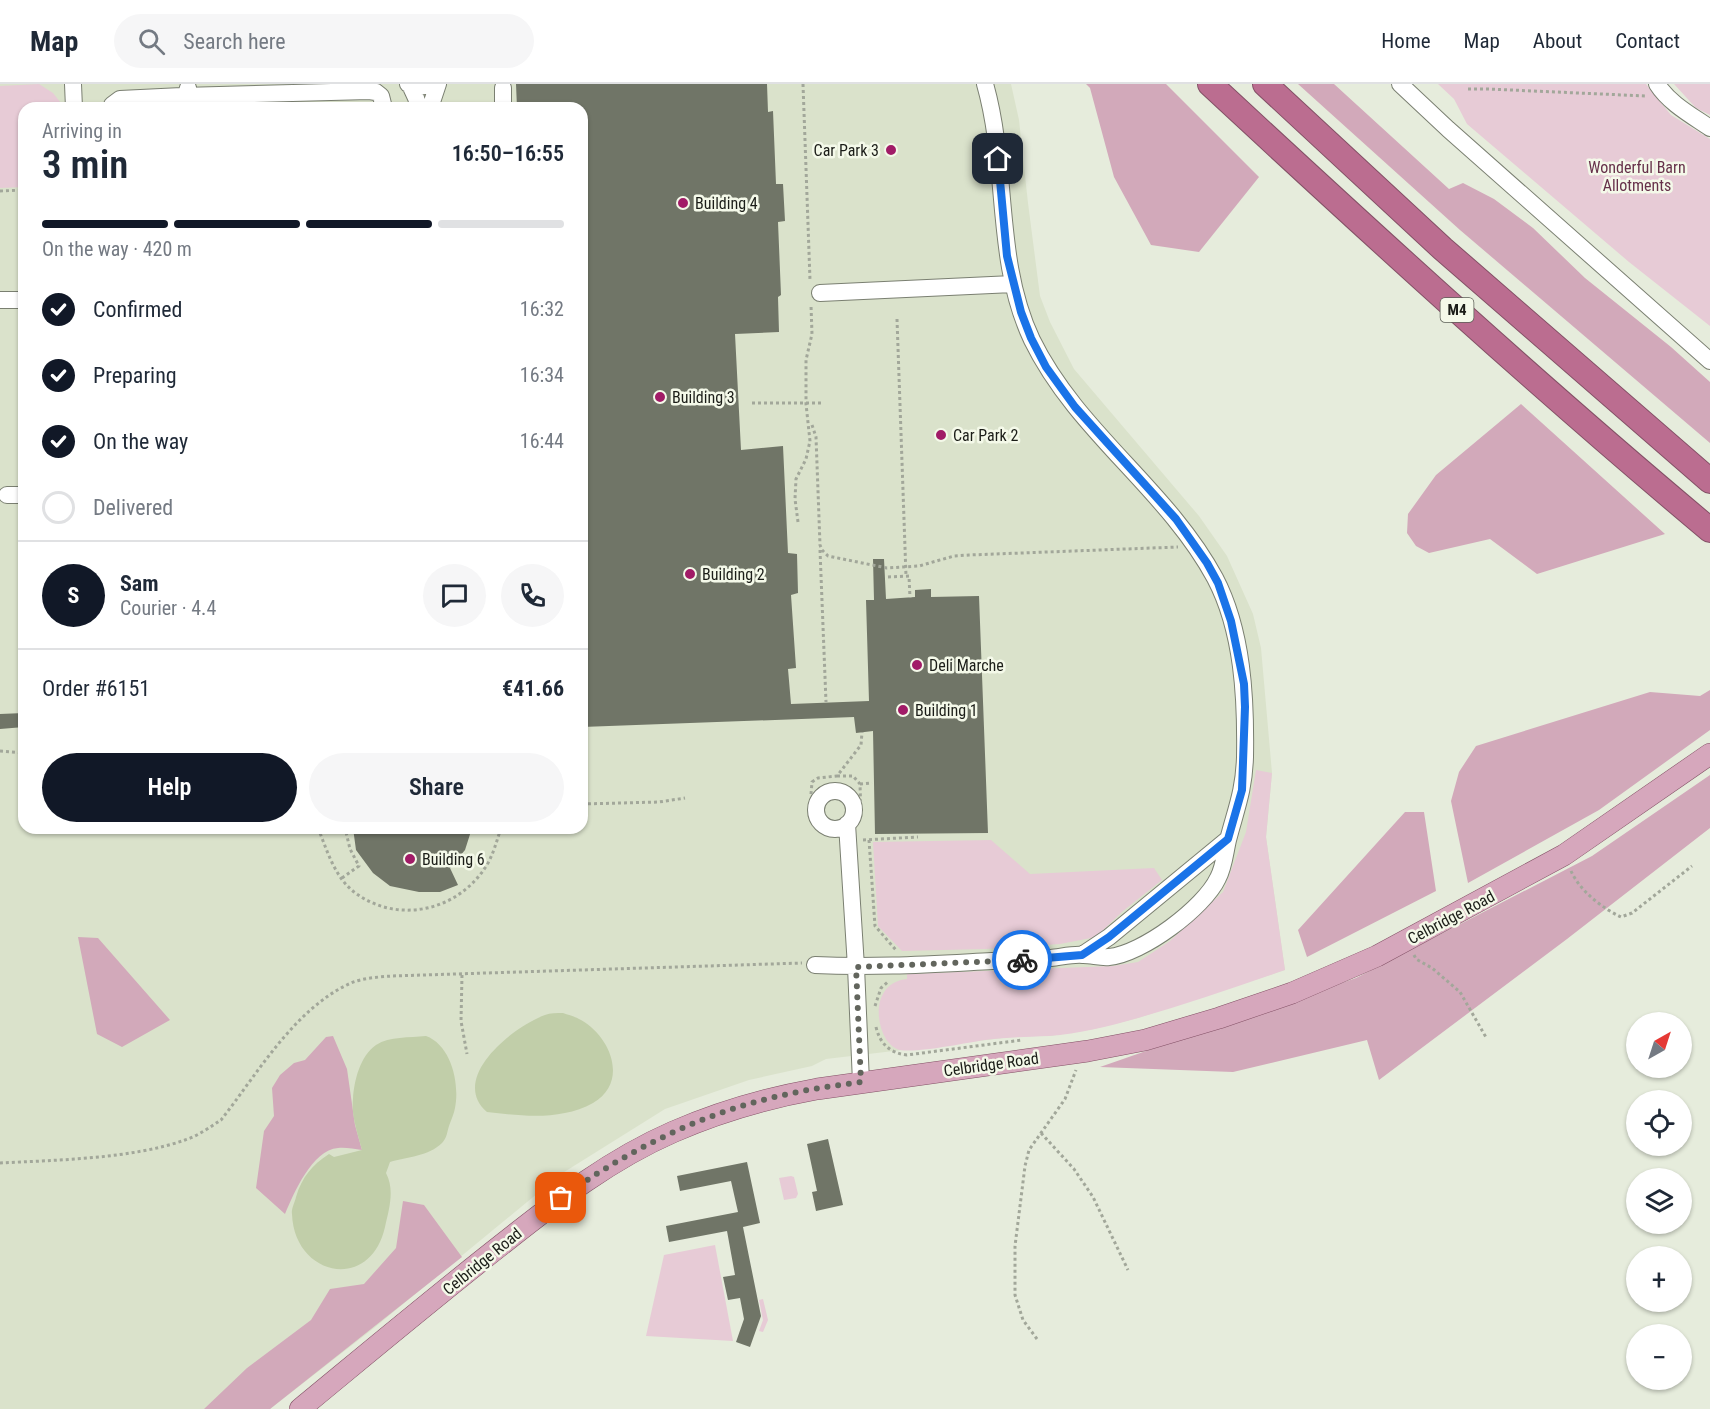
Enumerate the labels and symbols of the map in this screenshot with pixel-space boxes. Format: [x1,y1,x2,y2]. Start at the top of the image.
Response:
pin [972,133,1023,184]
place label: Car Park 3 [814,141,879,160]
marker: Car Park 3 [884,143,898,157]
park label: Wonderful Barn Allotments [1588,158,1686,195]
place label: Building 4 [695,194,758,213]
marker: Building 4 [676,196,690,210]
road number: M4 [1440,298,1474,322]
place label: Building 3 [672,388,735,407]
marker: Building 3 [653,390,667,404]
place label: Car Park 2 [953,426,1018,445]
marker: Car Park 2 [934,428,948,442]
place label: Building 2 [702,565,765,584]
marker: Building 2 [683,567,697,581]
place label: Deli Marche [929,656,1004,675]
marker: Deli Marche [910,658,924,672]
place label: Building 1 [915,701,978,720]
marker: Building 1 [896,703,910,717]
place label: Building 6 [422,850,485,869]
marker: Building 6 [403,852,417,866]
street label: Celbridge Road [1404,887,1498,948]
courier [992,930,1052,990]
north arrow [1626,1012,1692,1078]
street label: Celbridge Road [942,1048,1040,1081]
pin [535,1172,586,1223]
street label: Celbridge Road [439,1224,526,1299]

